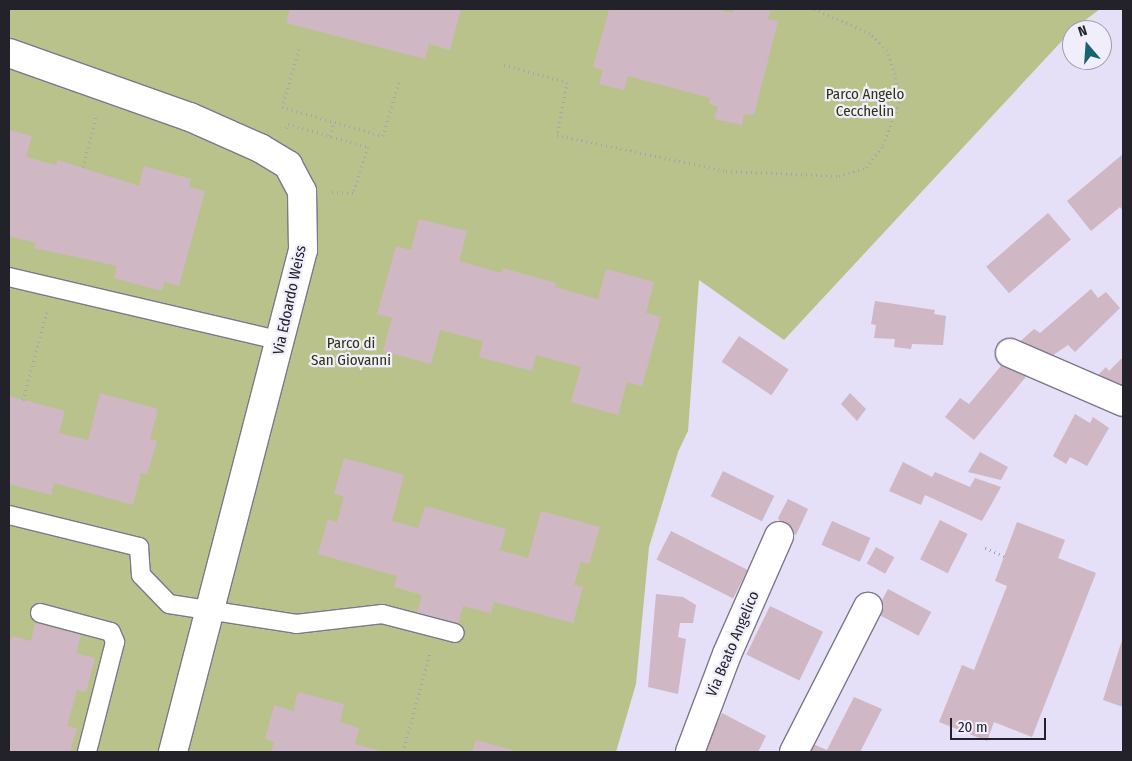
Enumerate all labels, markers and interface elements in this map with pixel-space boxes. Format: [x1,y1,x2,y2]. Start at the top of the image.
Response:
north arrow [1062,20,1112,70]
text: N [1076,22,1089,41]
park label: Parco Angelo Cecchelin [826,85,904,120]
street label: Via Edoardo Weiss [270,244,310,356]
park label: Parco di San Giovanni [311,334,391,369]
street label: Via Beato Angelico [703,588,763,700]
scale bar [952,708,1048,740]
text: 20 m [958,718,988,736]

